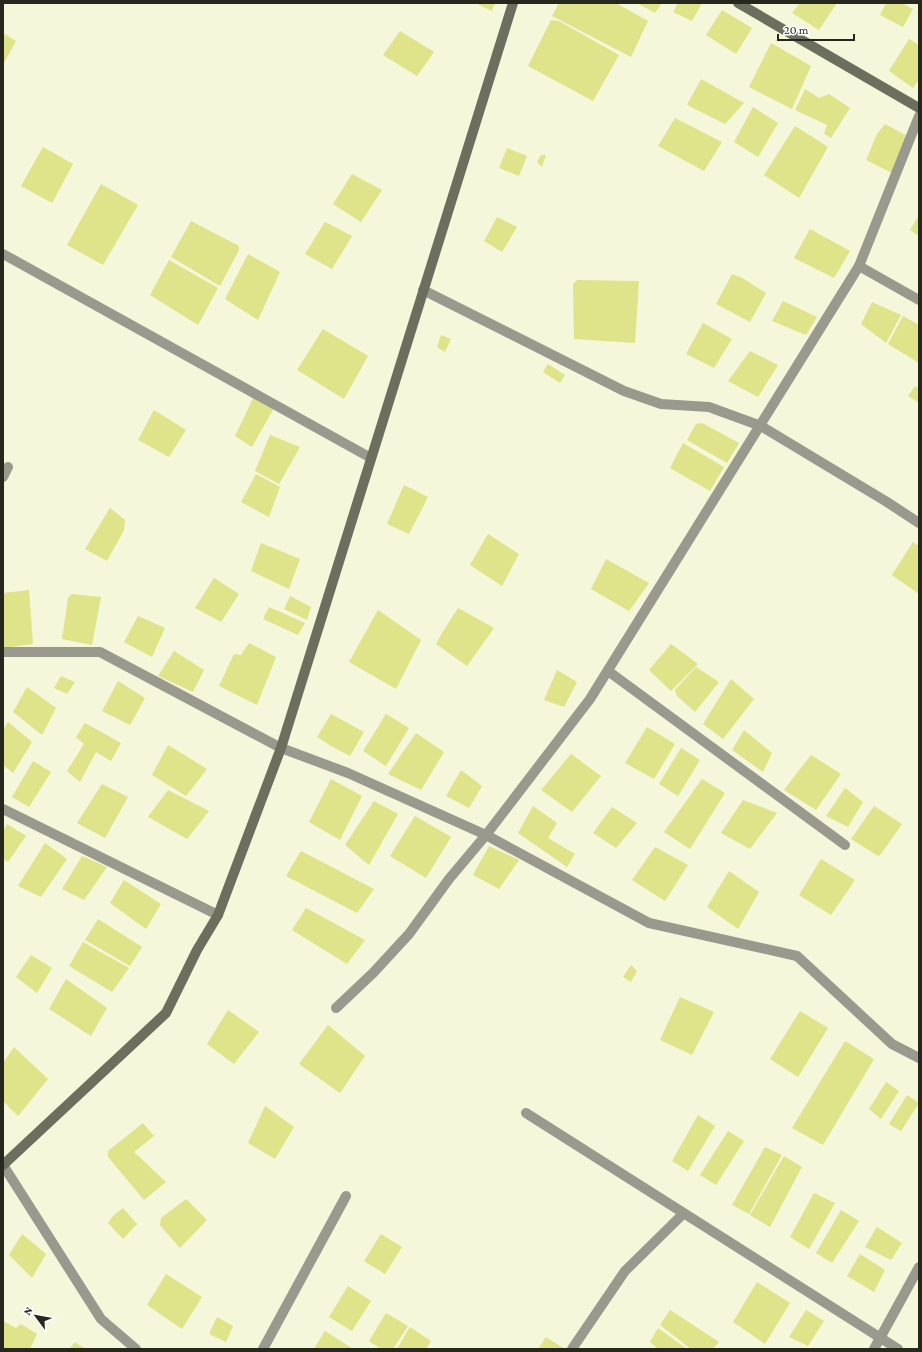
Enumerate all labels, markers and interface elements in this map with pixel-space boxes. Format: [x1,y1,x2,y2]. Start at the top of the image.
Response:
scale bar [778,16,854,42]
text: 20 m [784,23,809,37]
north arrow [16,1296,56,1336]
text: N [20,1304,35,1317]

